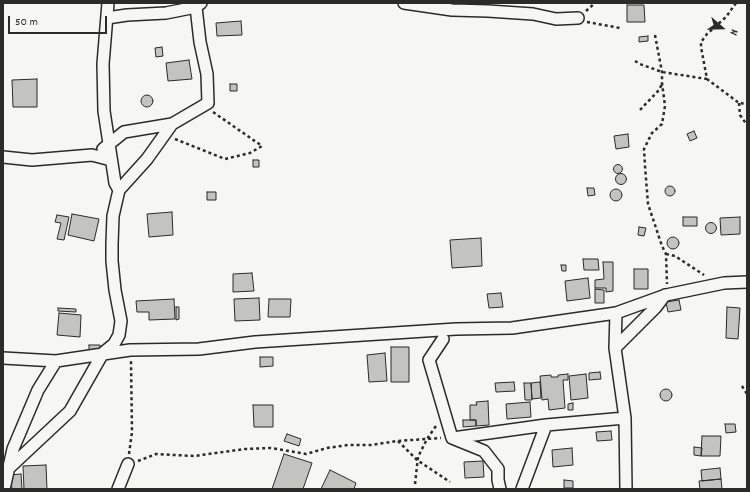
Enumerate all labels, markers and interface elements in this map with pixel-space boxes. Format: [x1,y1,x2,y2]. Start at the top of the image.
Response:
scale bar [10,8,109,34]
north arrow [702,8,742,48]
text: 50 m [15,14,38,31]
text: N [725,27,742,37]

